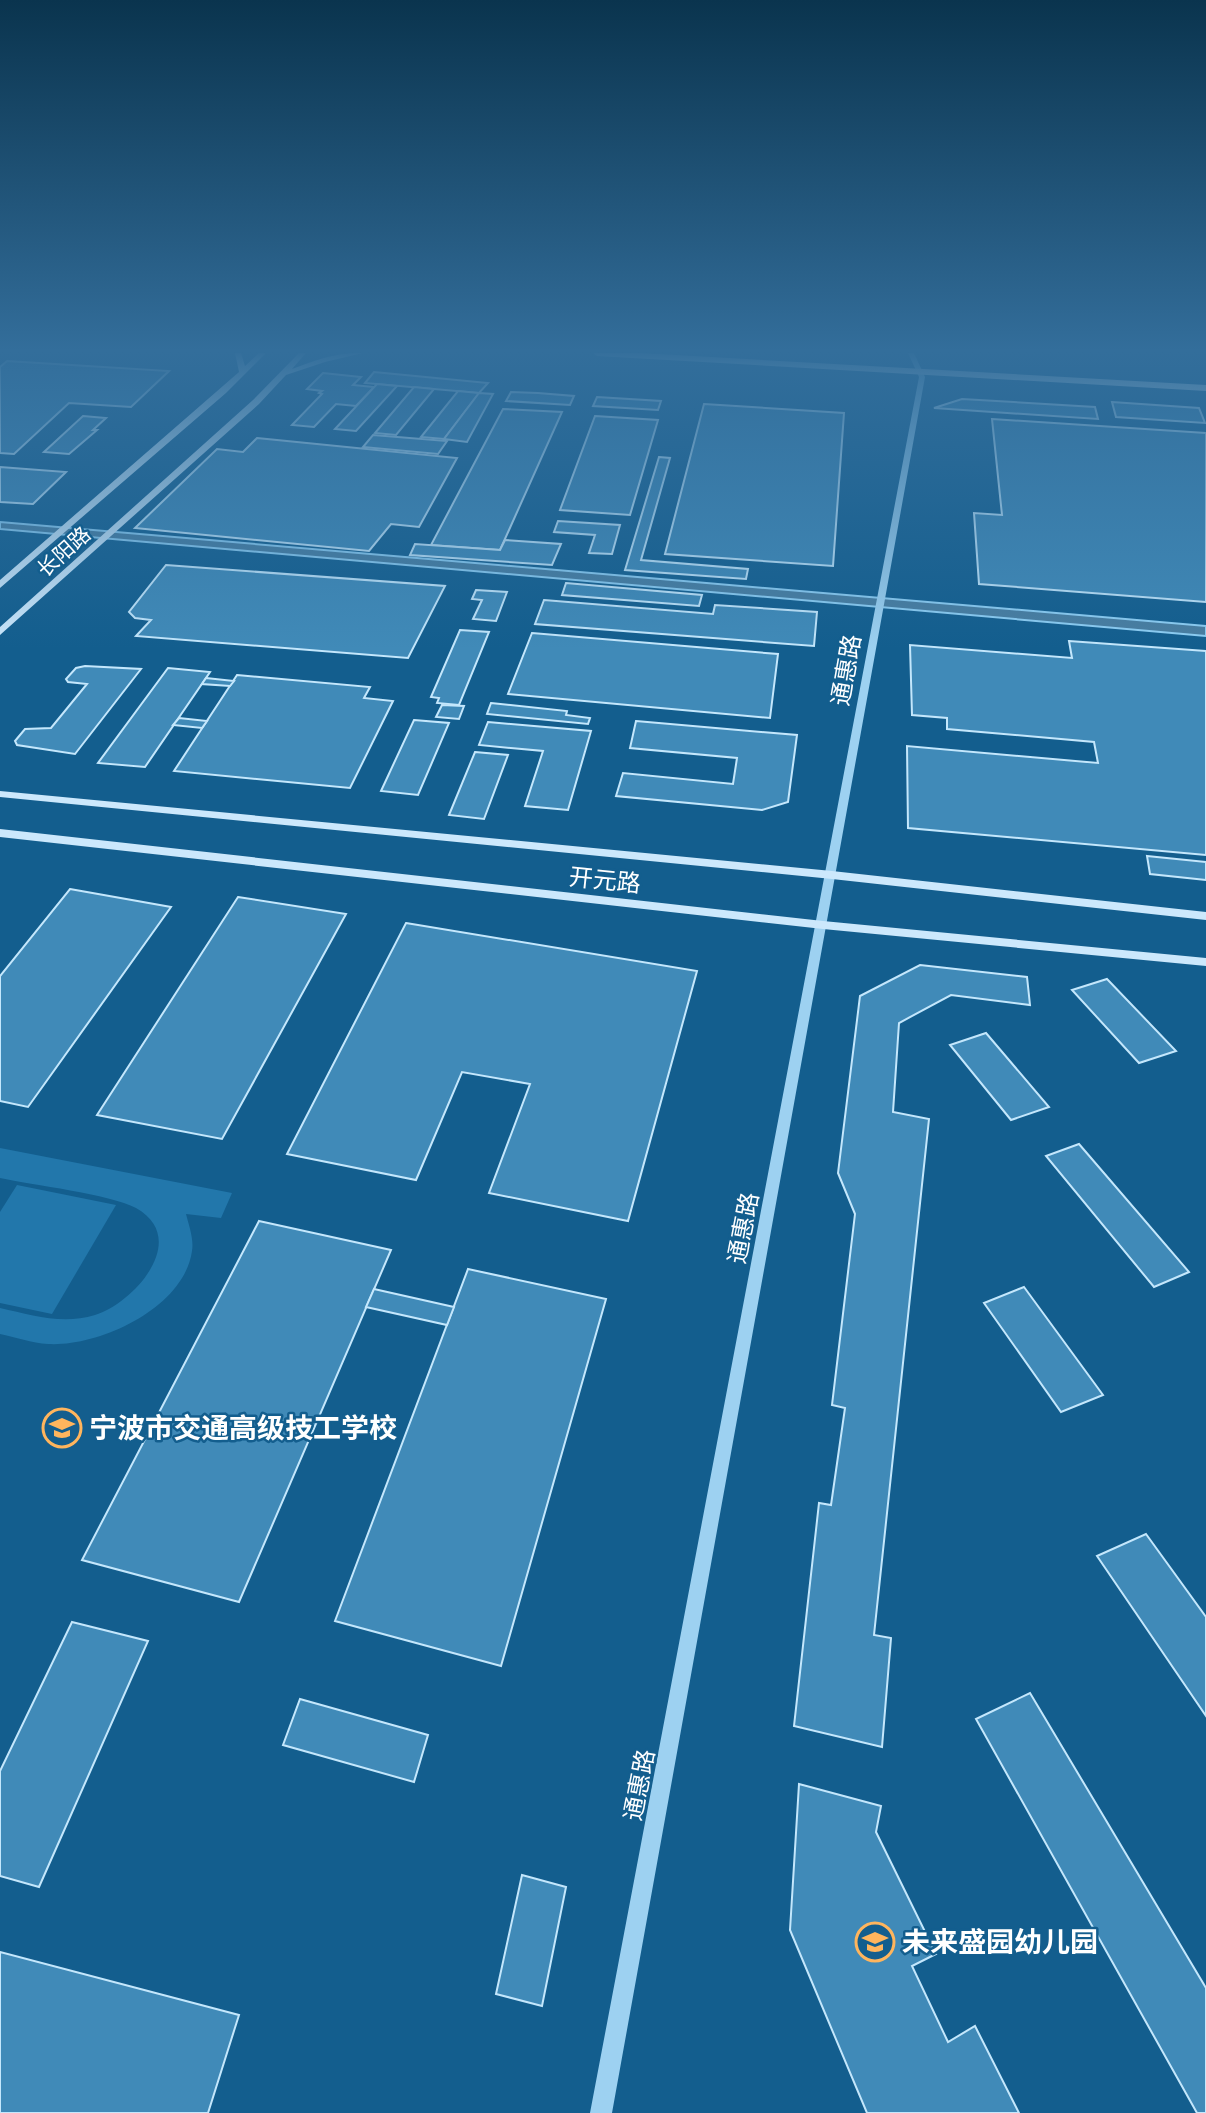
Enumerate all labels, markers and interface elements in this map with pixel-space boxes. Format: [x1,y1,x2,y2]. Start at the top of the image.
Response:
street label: 长阳路 [31,520,97,584]
street label: 通惠路 [823,632,869,708]
street label: 开元路 [567,859,643,901]
street label: 通惠路 [719,1189,767,1267]
school or university icon: 宁波市交通高级技工学校 [41,1407,83,1449]
place label: 宁波市交通高级技工学校 [89,1408,397,1449]
street label: 通惠路 [615,1746,663,1824]
school or university icon: 未来盛园幼儿园 [854,1921,896,1963]
place label: 未来盛园幼儿园 [902,1922,1098,1963]

